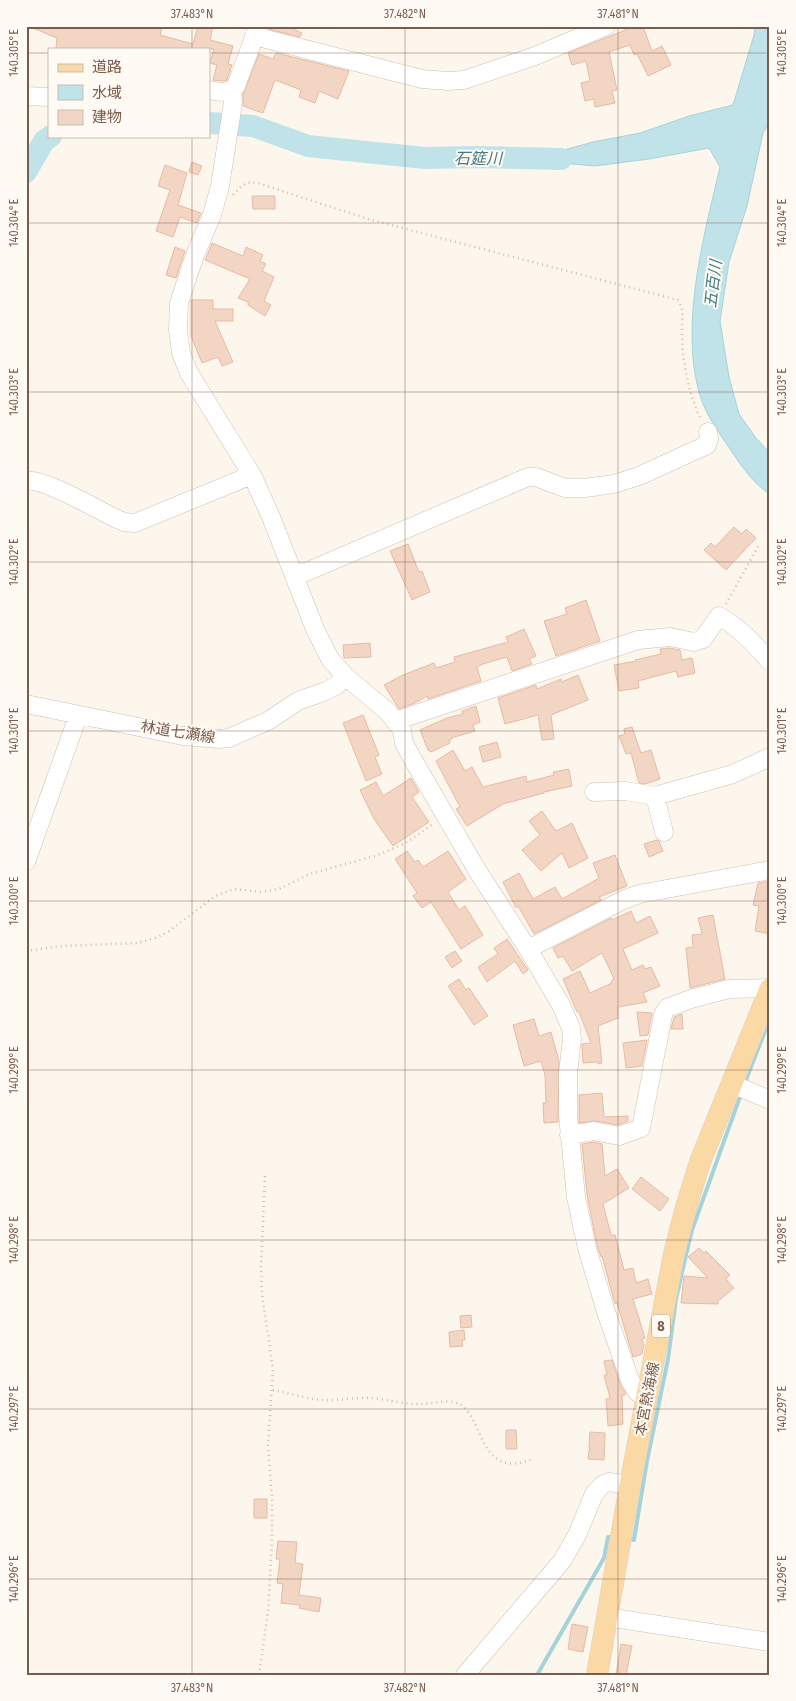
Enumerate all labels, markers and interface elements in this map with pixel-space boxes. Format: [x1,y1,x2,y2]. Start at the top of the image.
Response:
text: 37.483°N [171,7,213,21]
text: 37.482°N [384,7,426,21]
text: 37.481°N [597,7,639,21]
text: 140.305°E [7,29,21,77]
text: 140.305°E [775,29,789,77]
legend [48,48,210,138]
text: 道路 [92,58,122,76]
text: 水域 [92,84,122,102]
text: 建物 [92,108,122,126]
water label: 石筵川 [454,149,504,168]
text: 140.304°E [7,199,21,247]
text: 140.304°E [775,199,789,247]
water label: 五百川 [701,257,726,309]
text: 140.303°E [7,368,21,416]
text: 140.303°E [775,368,789,416]
text: 140.302°E [7,538,21,586]
text: 140.302°E [775,538,789,586]
text: 140.301°E [7,707,21,754]
text: 140.301°E [775,707,789,754]
street label: 林道七瀬線 [140,717,216,747]
text: 140.300°E [7,876,21,925]
text: 140.300°E [775,876,789,925]
text: 140.299°E [7,1046,21,1094]
text: 140.299°E [775,1046,789,1094]
text: 140.298°E [7,1216,21,1264]
text: 140.298°E [775,1216,789,1264]
road number: 8 [652,1314,670,1338]
street label: 本宮熱海線 [631,1360,663,1438]
text: 140.297°E [7,1385,21,1432]
text: 140.297°E [775,1385,789,1432]
text: 140.296°E [7,1555,21,1603]
text: 140.296°E [775,1555,789,1603]
text: 37.483°N [171,1681,213,1695]
text: 37.482°N [384,1681,426,1695]
text: 37.481°N [597,1681,639,1695]

